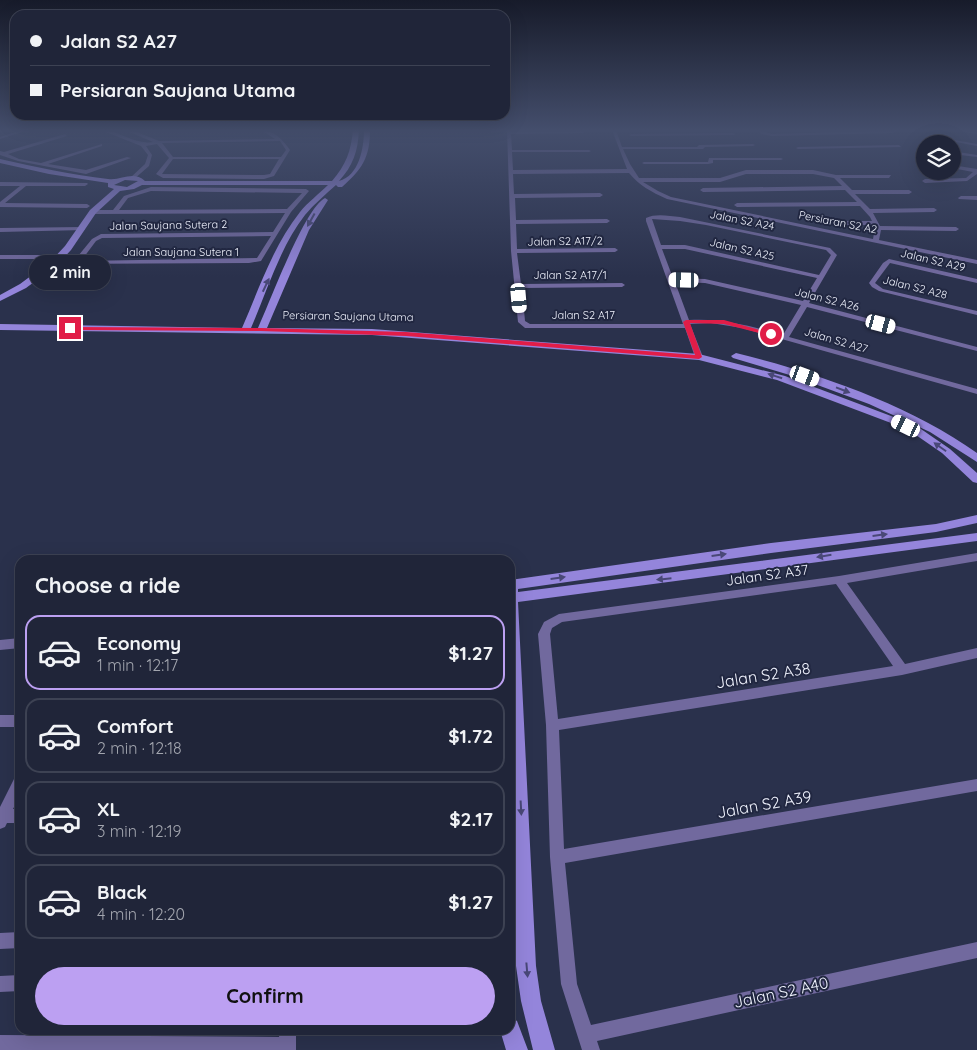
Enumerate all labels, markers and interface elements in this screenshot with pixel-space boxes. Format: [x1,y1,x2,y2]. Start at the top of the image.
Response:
text: Jalan S2 A27 [60,29,177,53]
text: Persiaran Saujana Utama [60,78,295,102]
map controls [916,135,961,180]
button: layers [916,135,961,180]
street label: Jalan S2 A24 [708,207,776,233]
street label: Persiaran S2 A2 [798,208,878,236]
one-way arrow [307,213,316,227]
street label: Jalan Saujana Sutera 2 [109,217,227,233]
street label: Jalan S2 A17/2 [527,233,603,249]
street label: Jalan S2 A25 [708,235,776,263]
street label: Jalan Saujana Sutera 1 [123,245,239,259]
street label: Jalan S2 A29 [899,246,967,274]
callout: 2 min [29,255,111,290]
text: 2 min [49,262,91,282]
street label: Jalan S2 A17/1 [533,268,607,282]
car [668,272,699,288]
street label: Jalan S2 A28 [881,272,949,302]
one-way arrow [262,278,270,292]
car [510,282,527,314]
street label: Jalan S2 A26 [793,284,861,314]
street label: Persiaran Saujana Utama [282,308,414,324]
street label: Jalan S2 A17 [551,308,615,322]
car [864,313,897,335]
route end [59,317,81,339]
route start [760,323,782,345]
street label: Jalan S2 A27 [803,324,870,356]
car [788,364,821,388]
one-way arrow [768,372,783,379]
one-way arrow [836,387,850,395]
car [889,413,922,439]
one-way arrow [933,442,947,452]
one-way arrow [873,531,889,539]
one-way arrow [711,551,727,559]
one-way arrow [816,553,832,561]
street label: Jalan S2 A37 [725,560,809,590]
text: Choose a ride [35,571,180,599]
one-way arrow [551,574,567,582]
one-way arrow [655,575,671,583]
icon: car [37,630,82,675]
text: Economy [97,631,181,655]
text: $1.27 [448,641,493,665]
text: 1 min · 12:17 [97,655,178,675]
street label: Jalan S2 A38 [714,658,812,692]
icon: car [37,713,82,758]
text: Comfort [97,714,174,738]
text: $1.72 [448,724,493,748]
text: 2 min · 12:18 [97,738,182,758]
street label: Jalan S2 A39 [715,786,813,822]
icon: car [37,796,82,841]
text: XL [97,797,120,821]
one-way arrow [517,800,525,816]
text: $2.17 [449,807,493,831]
text: 3 min · 12:19 [97,821,182,841]
icon: car [37,879,82,924]
text: Black [97,880,147,904]
text: $1.27 [448,890,493,914]
text: 4 min · 12:20 [97,904,185,924]
one-way arrow [523,963,531,979]
button: Confirm [35,967,495,1025]
street label: Jalan S2 A40 [732,972,830,1012]

